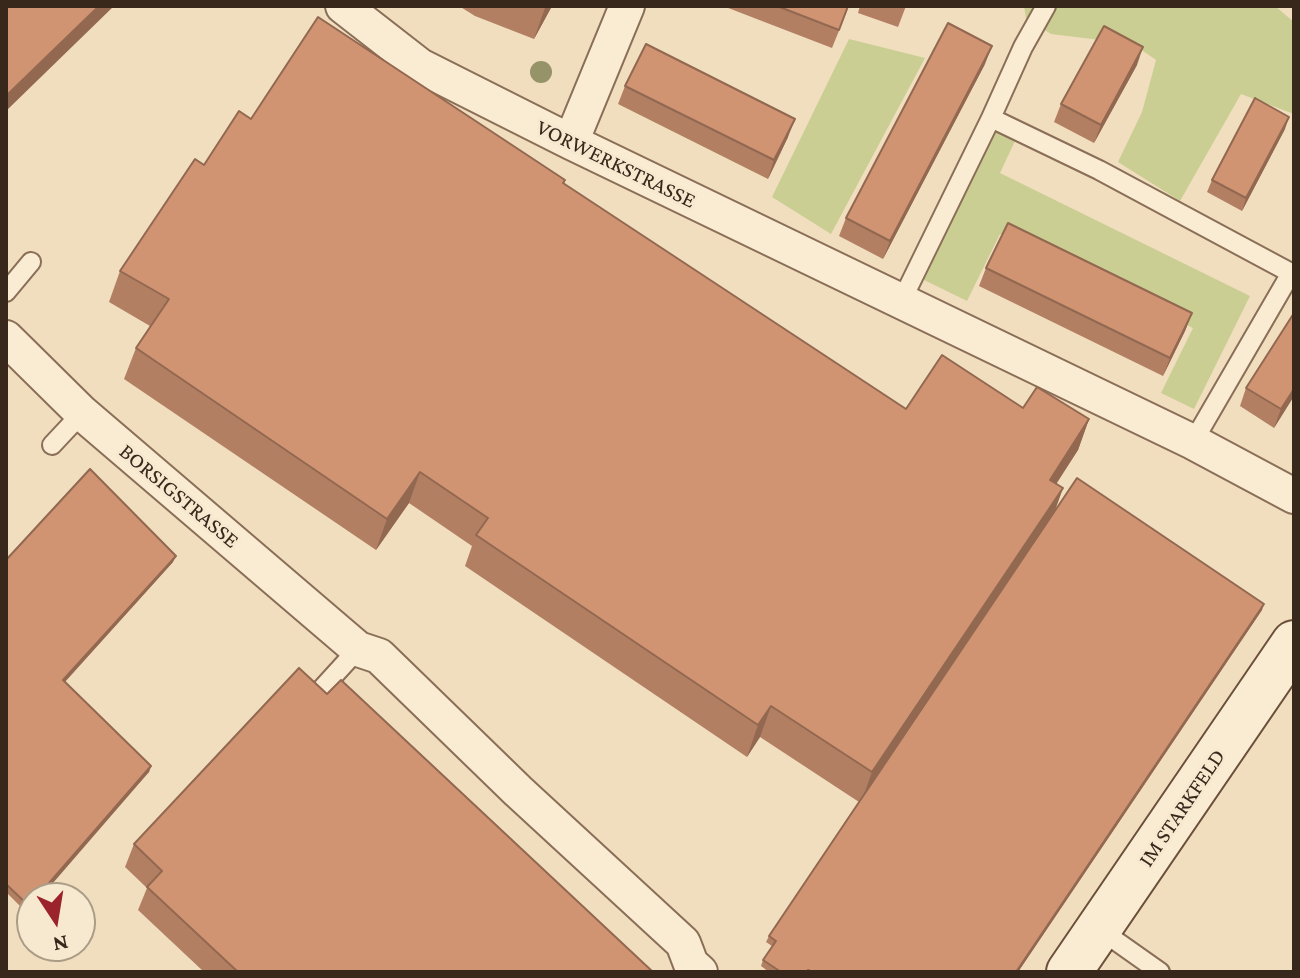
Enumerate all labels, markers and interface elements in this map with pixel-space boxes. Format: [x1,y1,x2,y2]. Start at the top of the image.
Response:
street label: VORWERKSTRASSE [532,114,700,214]
street label: BORSIGSTRASSE [114,438,244,554]
street label: IM STARKFELD [1133,744,1231,872]
north arrow [16,882,96,962]
text: N [51,930,71,958]

